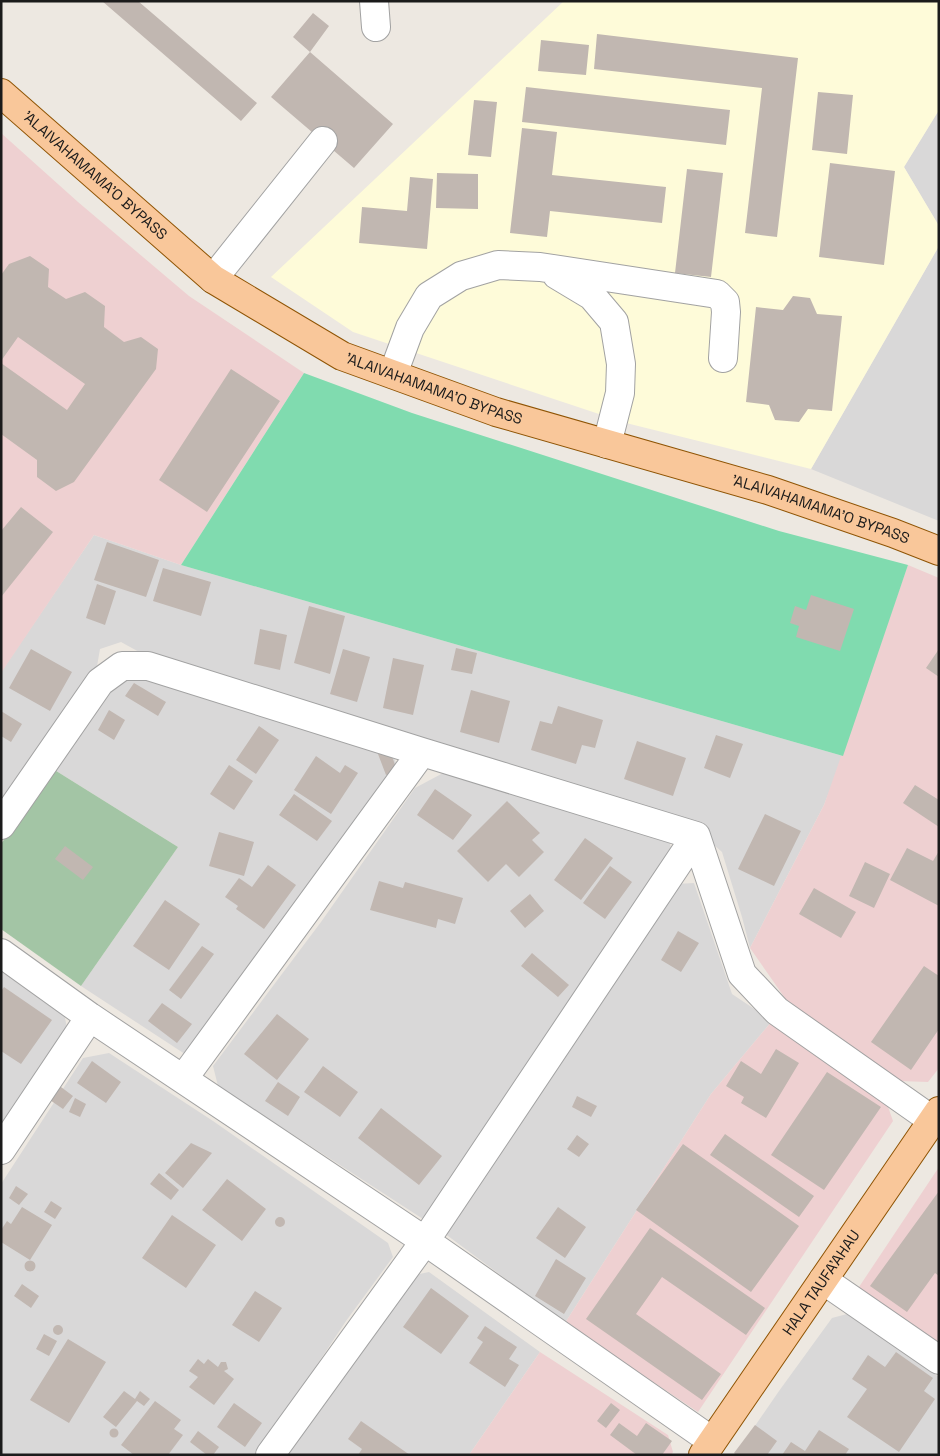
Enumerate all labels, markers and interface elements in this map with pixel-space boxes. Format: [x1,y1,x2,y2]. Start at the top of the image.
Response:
street label: 'ALAIVAHAMAMA'O BYPASS [19,106,172,244]
street label: 'ALAIVAHAMAMA'O BYPASS [343,348,525,428]
street label: 'ALAIVAHAMAMA'O BYPASS [730,470,912,548]
street label: HALA TAUFA'AHAU [778,1226,864,1339]

